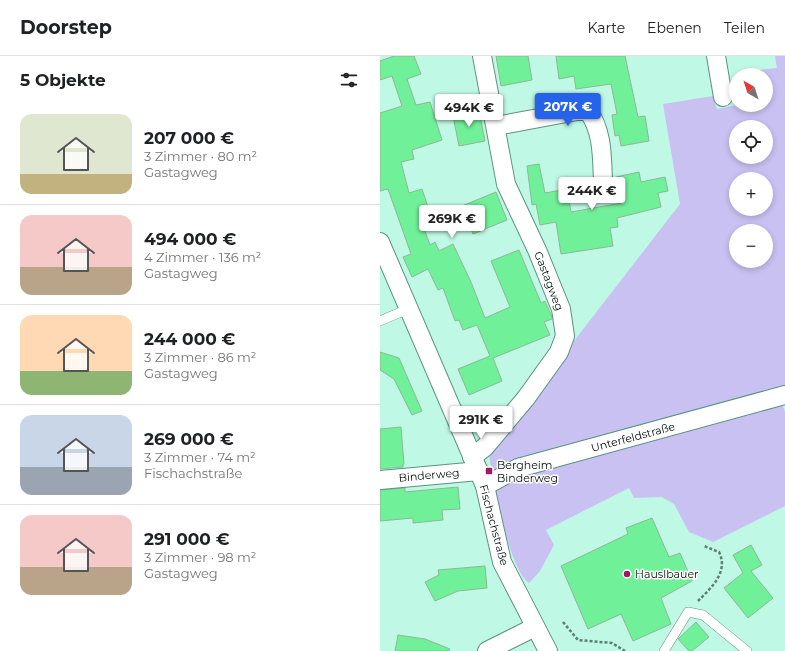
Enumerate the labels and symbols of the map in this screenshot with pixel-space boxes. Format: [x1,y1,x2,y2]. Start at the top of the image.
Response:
north arrow [729,68,773,112]
pin: 207K € [535,93,601,127]
pin: 494K € [436,94,502,128]
pin: 244K € [559,177,625,211]
pin: 269K € [419,205,485,239]
street label: Gastagweg [531,249,567,313]
pin: 291K € [448,406,514,440]
street label: Unterfeldstraße [589,419,677,455]
place label: Bergheim Binderweg [497,458,558,485]
street label: Binderweg [398,465,460,485]
marker: Bergheim Binderweg [484,466,494,476]
street label: Fischachstraße [476,483,512,567]
place label: Hauslbauer [635,567,699,581]
marker: Hauslbauer [622,569,632,579]

